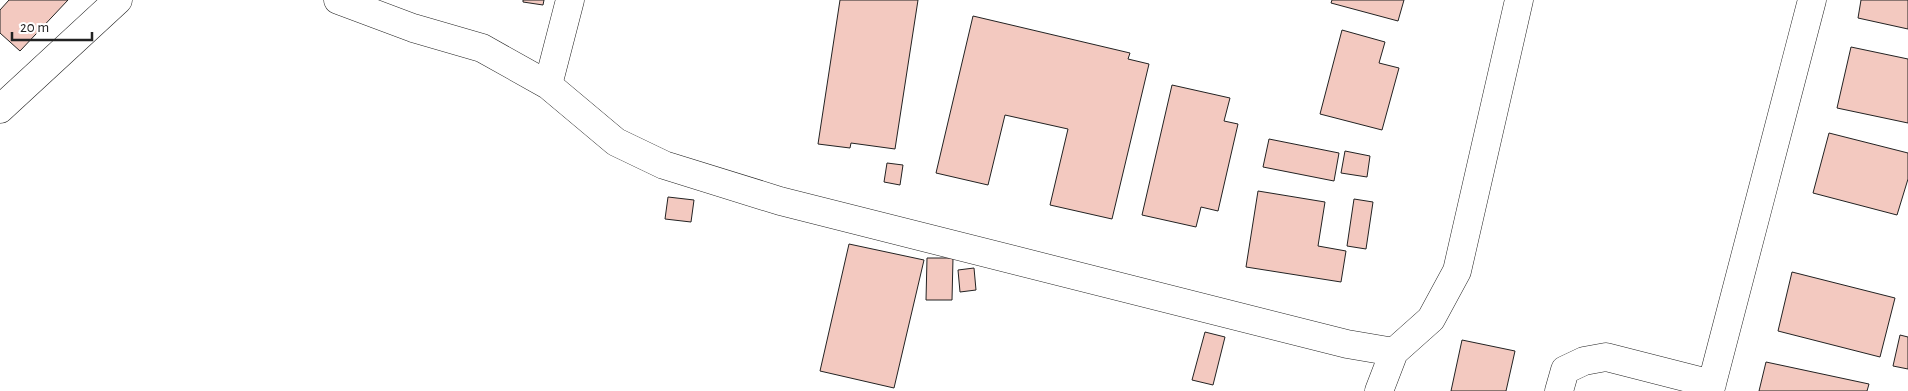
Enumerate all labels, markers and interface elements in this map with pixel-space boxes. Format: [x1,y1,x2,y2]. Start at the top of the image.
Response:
scale bar [12,10,92,42]
text: 20 m [20,20,49,35]

